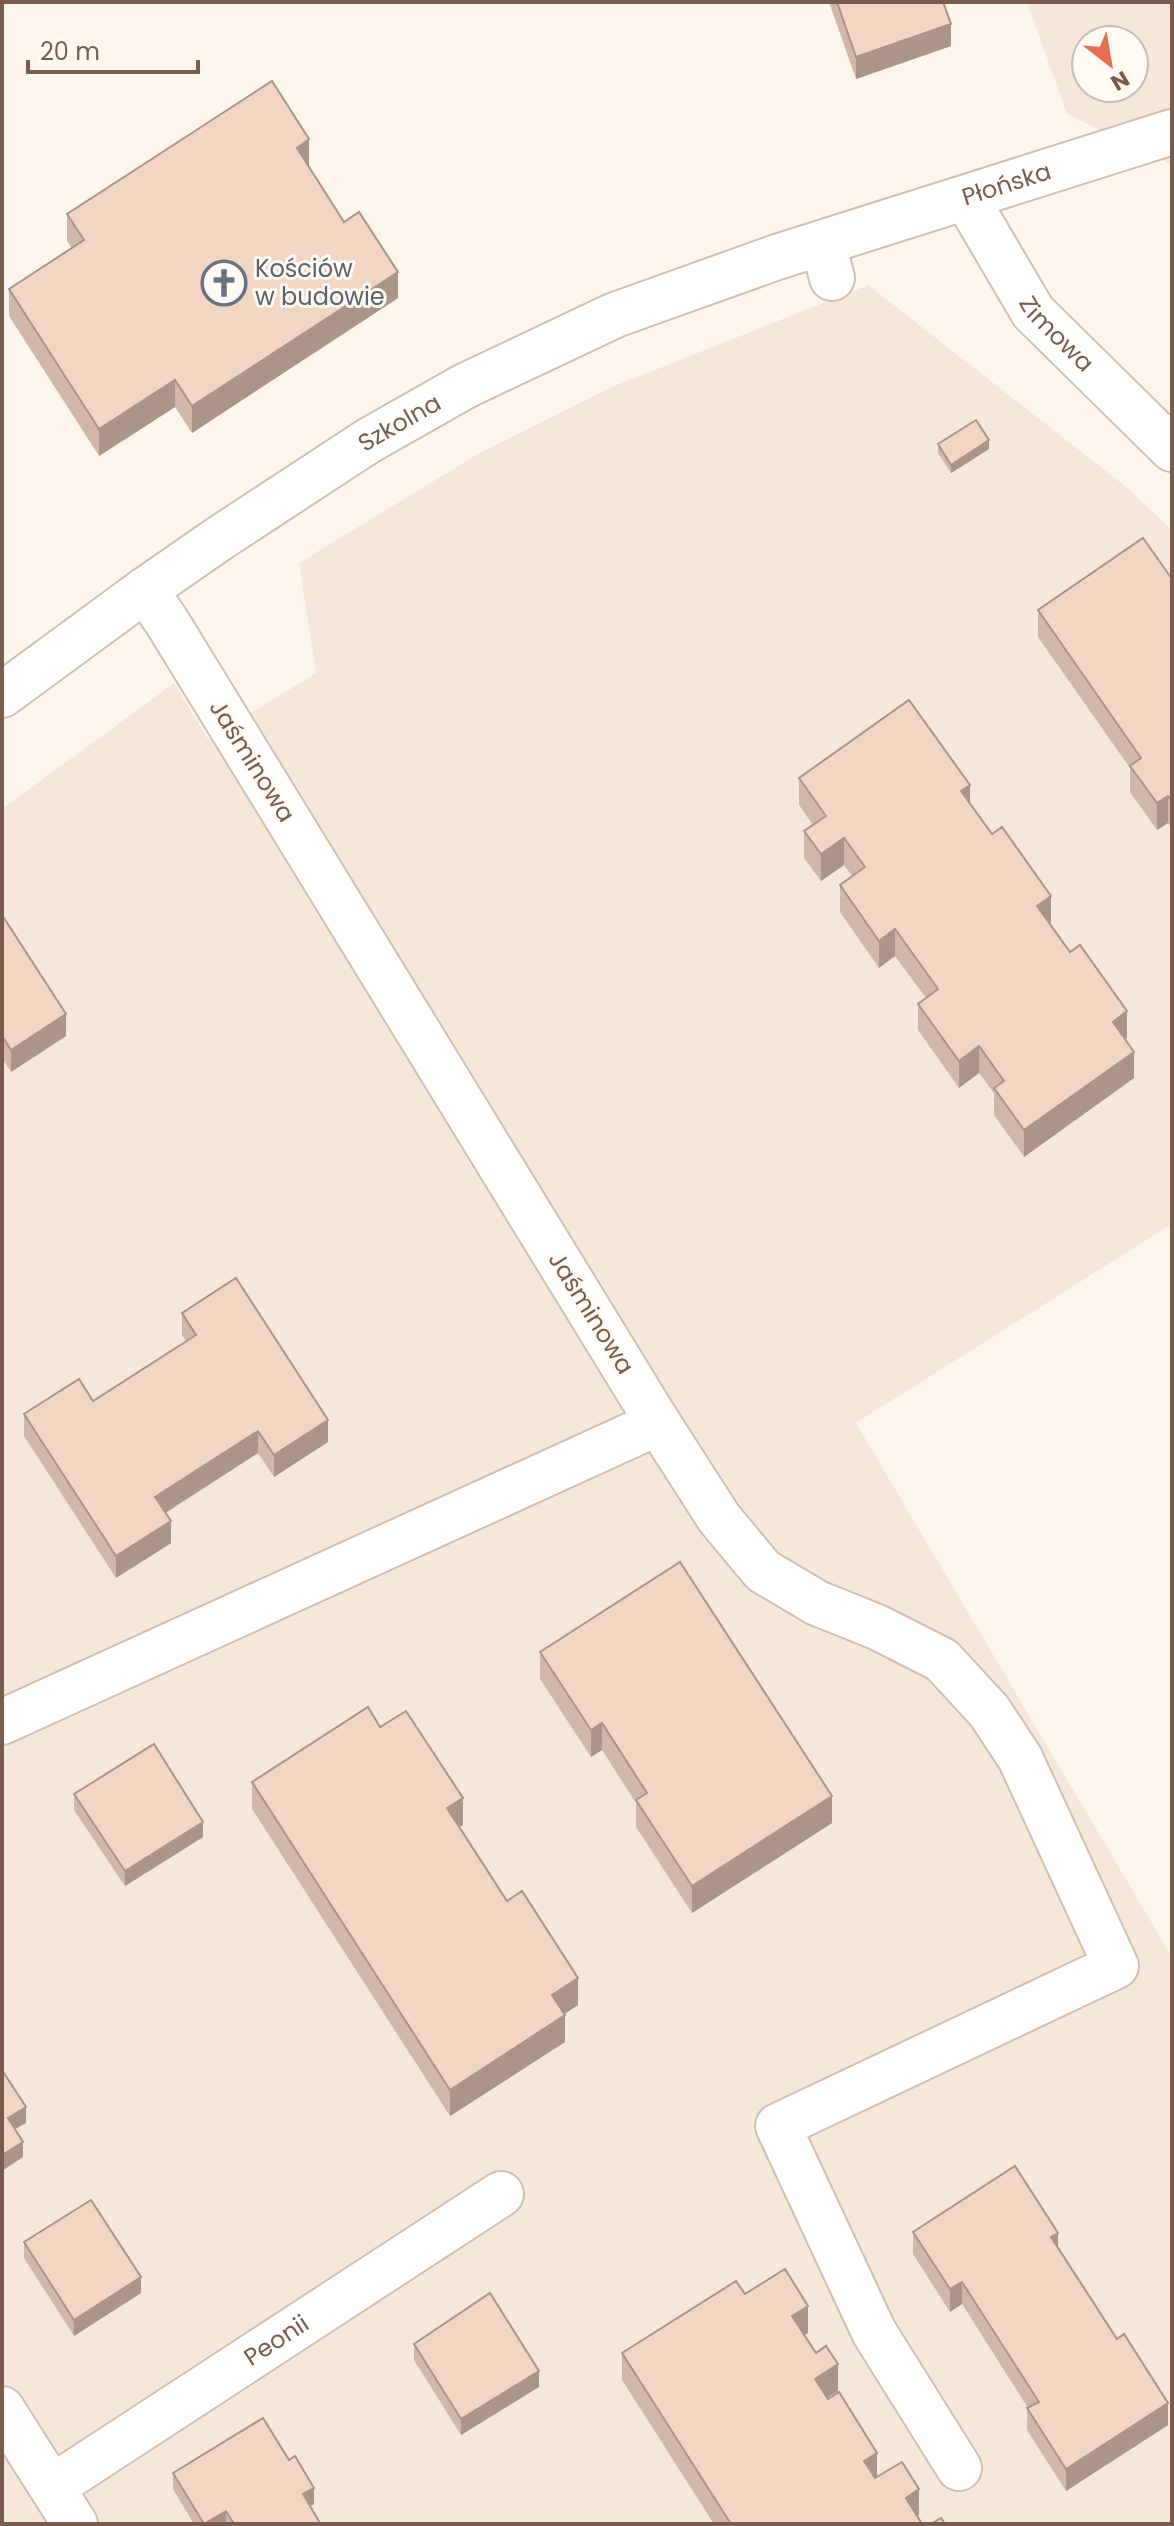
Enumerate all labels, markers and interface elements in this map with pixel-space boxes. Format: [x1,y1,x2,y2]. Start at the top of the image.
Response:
scale bar [28,24,198,74]
north arrow [1070,24,1150,104]
text: 20 m [40,35,100,68]
text: N [1105,63,1135,98]
street label: Płońska [958,154,1055,213]
place label: Kościów w budowie [255,252,385,313]
church icon: Kościów w budowie [200,259,248,307]
street label: Zimowa [1011,290,1101,379]
street label: Szkolna [351,386,447,459]
street label: Jaśminowa [202,693,303,828]
street label: Jaśminowa [541,1245,642,1380]
street label: Peonii [237,2307,315,2373]

